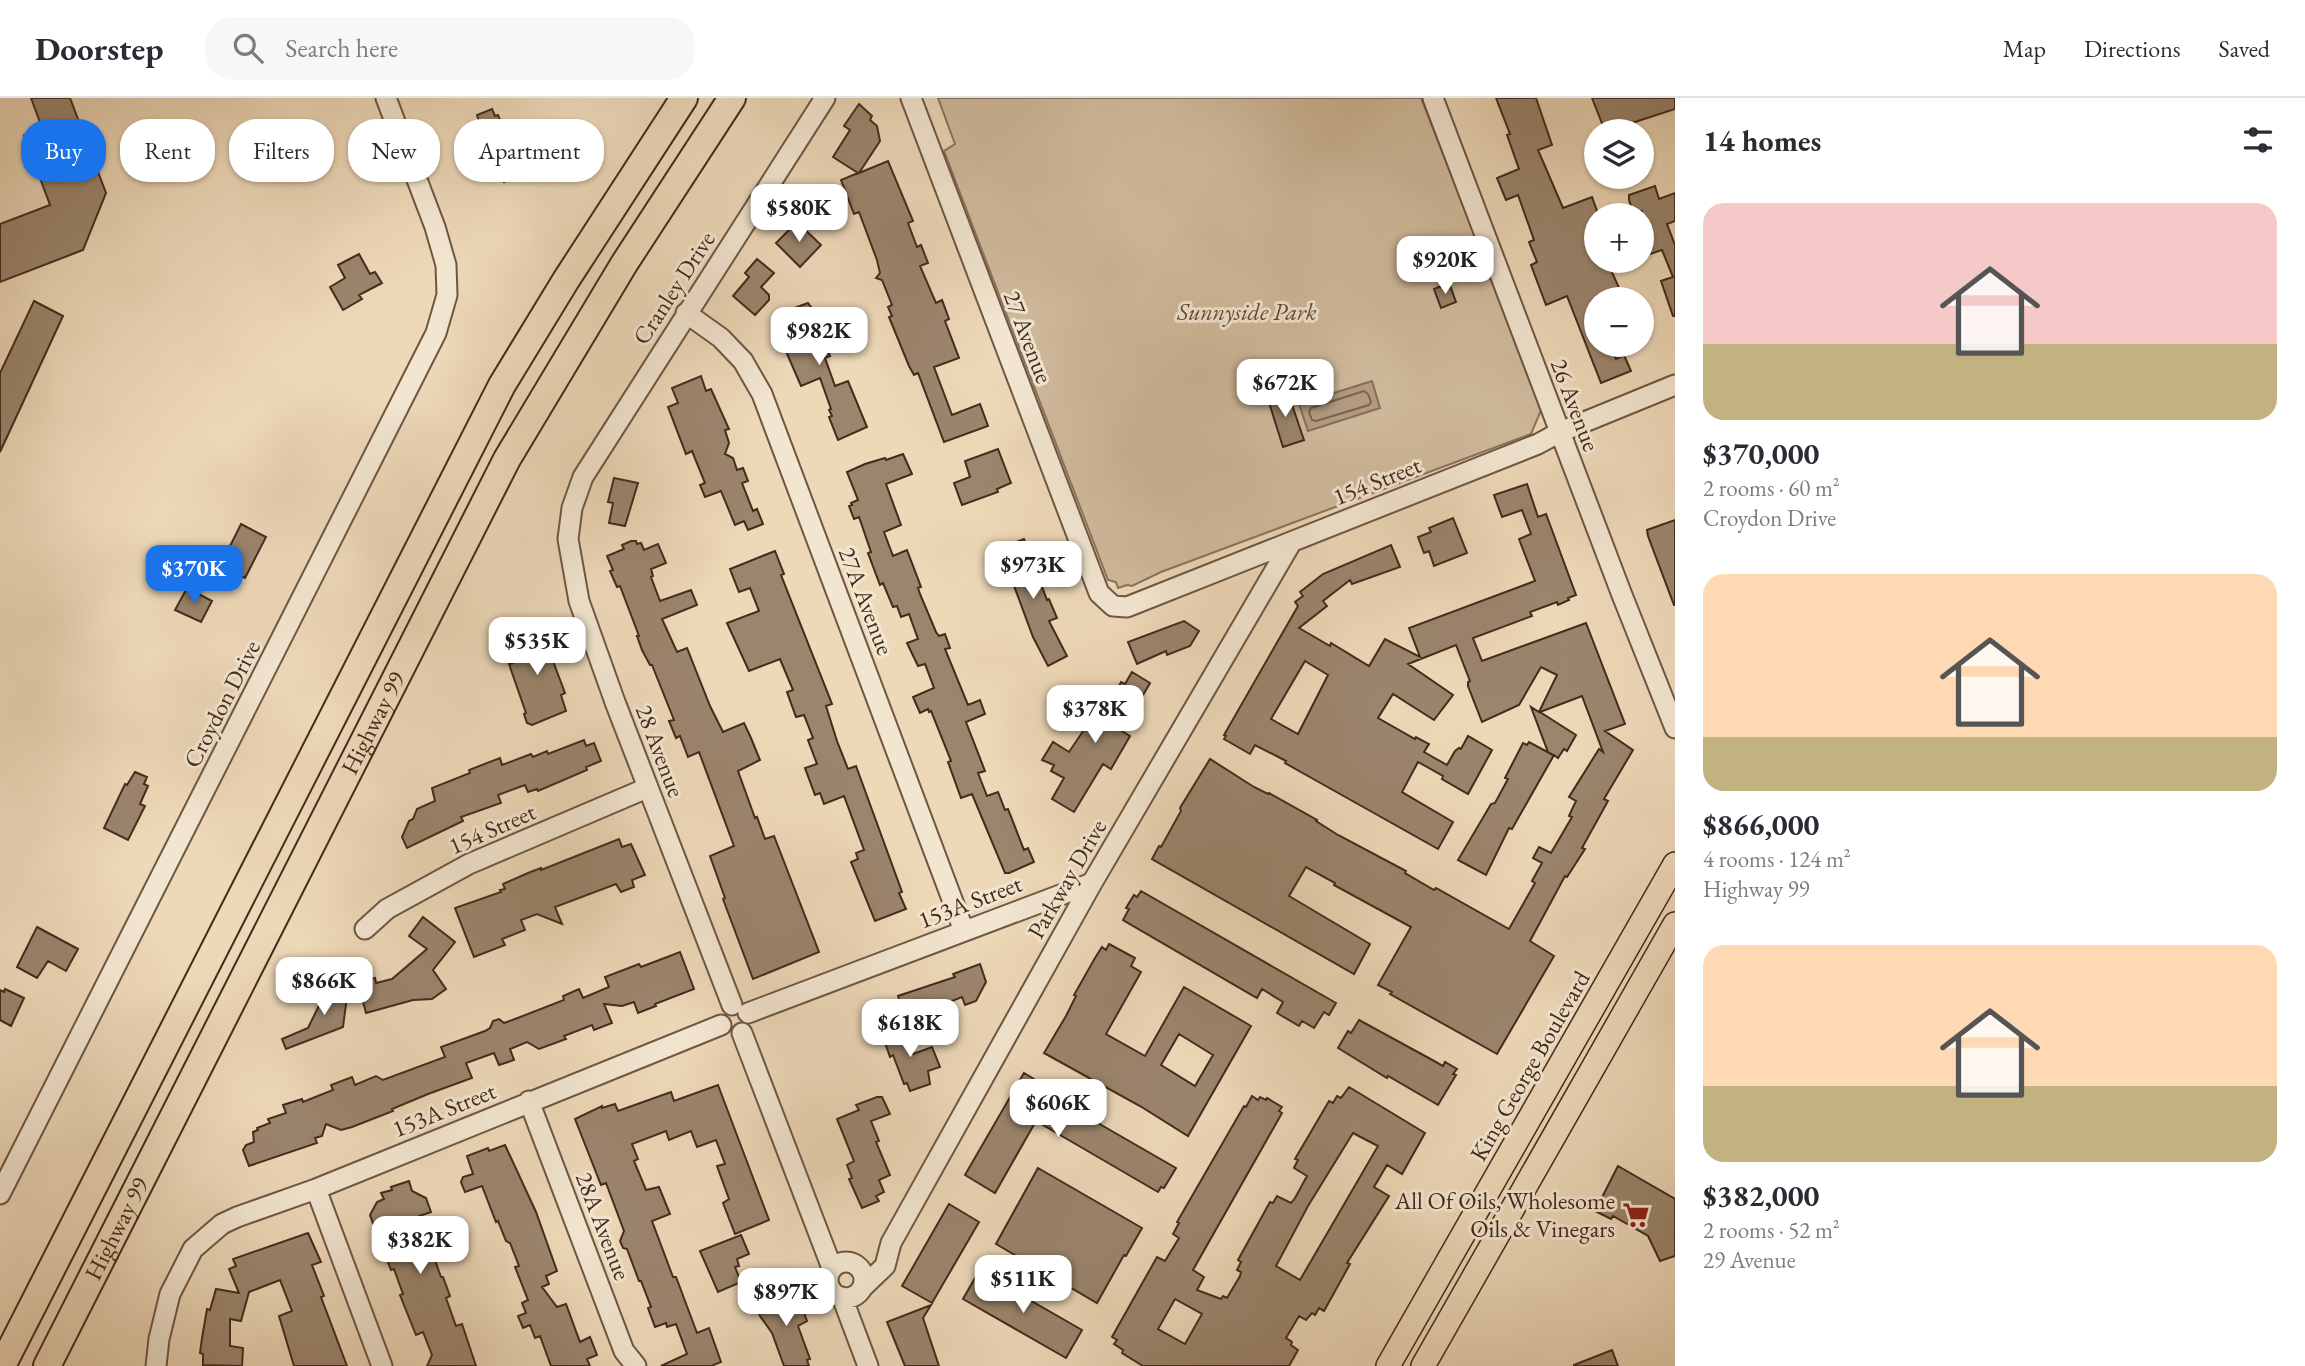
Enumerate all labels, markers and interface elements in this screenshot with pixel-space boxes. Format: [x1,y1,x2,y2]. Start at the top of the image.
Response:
search box [205,17,695,80]
text: Doorstep [35,27,163,70]
icon: search [229,29,267,67]
text: Search here [285,31,398,65]
text: Map [2003,33,2046,64]
text: Directions [2084,33,2181,64]
text: Saved [2219,33,2270,64]
chip: Buy [21,119,106,182]
chip: Rent [120,119,215,182]
chip: Filters [229,119,334,182]
chip: New [348,119,440,182]
chip: Apartment [454,119,604,182]
map controls [1584,119,1654,357]
button: layers [1584,119,1654,189]
text: 14 homes [1703,121,1821,160]
icon: filters [2239,121,2277,159]
pin: $580K [750,184,848,244]
text: $580K [767,192,831,222]
button: + [1584,203,1654,273]
street label: Cranley Drive [625,225,722,350]
pin: $920K [1396,236,1494,296]
text: $920K [1413,244,1477,274]
icon: home [1927,248,2053,374]
street label: 27 Avenue [997,286,1060,388]
button: − [1584,287,1654,357]
park label: Sunnyside Park [1176,296,1317,327]
pin: $982K [770,308,868,367]
text: $982K [787,315,851,345]
street label: 26 Avenue [1544,354,1607,456]
pin: $672K [1236,360,1334,419]
text: $672K [1253,367,1317,397]
text: $370,000 [1703,434,1819,473]
street label: 154 Street [1328,449,1426,512]
text: 2 rooms · 60 m² [1703,473,1840,503]
text: Croydon Drive [1703,503,1836,533]
street label: 27A Avenue [832,542,901,659]
pin: $973K [984,542,1082,601]
pin: $370K [145,546,243,605]
text: $973K [1001,549,1065,579]
text: $370K [162,553,226,583]
pin: $535K [488,618,586,677]
icon: home [1927,619,2053,745]
text: $535K [505,625,569,655]
street label: Croydon Drive [176,635,267,773]
street label: Highway 99 [334,666,412,779]
pin: $378K [1046,686,1144,745]
text: $378K [1063,693,1127,723]
street label: 28 Avenue [629,700,692,802]
street label: 154 Street [443,795,541,861]
text: $866,000 [1703,805,1819,844]
street label: Parkway Drive [1020,813,1113,944]
text: 4 rooms · 124 m² [1703,844,1851,874]
street label: 153A Street [914,867,1027,935]
text: Highway 99 [1703,874,1810,904]
pin: $866K [275,958,373,1017]
street label: King George Boulevard [1462,964,1597,1167]
text: $866K [292,965,356,995]
icon: home [1927,990,2053,1116]
pin: $618K [861,1000,959,1059]
text: $618K [878,1007,942,1037]
street label: 153A Street [388,1075,500,1144]
pin: $606K [1009,1080,1107,1139]
text: $606K [1026,1087,1090,1117]
street label: 28A Avenue [569,1167,638,1284]
street label: Highway 99 [77,1171,155,1285]
text: $382,000 [1703,1176,1819,1215]
place label: All Of Oils, Wholesome Oils & Vinegars [1394,1185,1615,1244]
supermarket icon: All Of Oils, Wholesome Oils & Vinegars [1621,1200,1651,1230]
text: 2 rooms · 52 m² [1703,1215,1840,1245]
pin: $382K [371,1216,469,1276]
text: $382K [388,1224,452,1254]
text: 29 Avenue [1703,1245,1796,1275]
pin: $511K [974,1256,1072,1315]
text: $511K [991,1263,1055,1293]
pin: $897K [737,1268,835,1328]
text: $897K [754,1276,818,1306]

